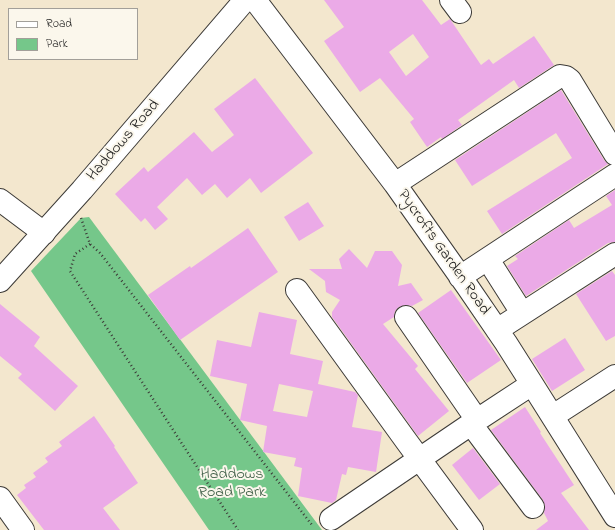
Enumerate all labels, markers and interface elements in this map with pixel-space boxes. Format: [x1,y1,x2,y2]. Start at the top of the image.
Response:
legend [8,8,138,60]
text: Road [46,15,72,33]
text: Park [46,35,68,53]
street label: Haddows Road [83,96,165,186]
street label: Pycrofts Garden Road [392,187,494,319]
park label: Haddows Road Park [198,465,266,503]

